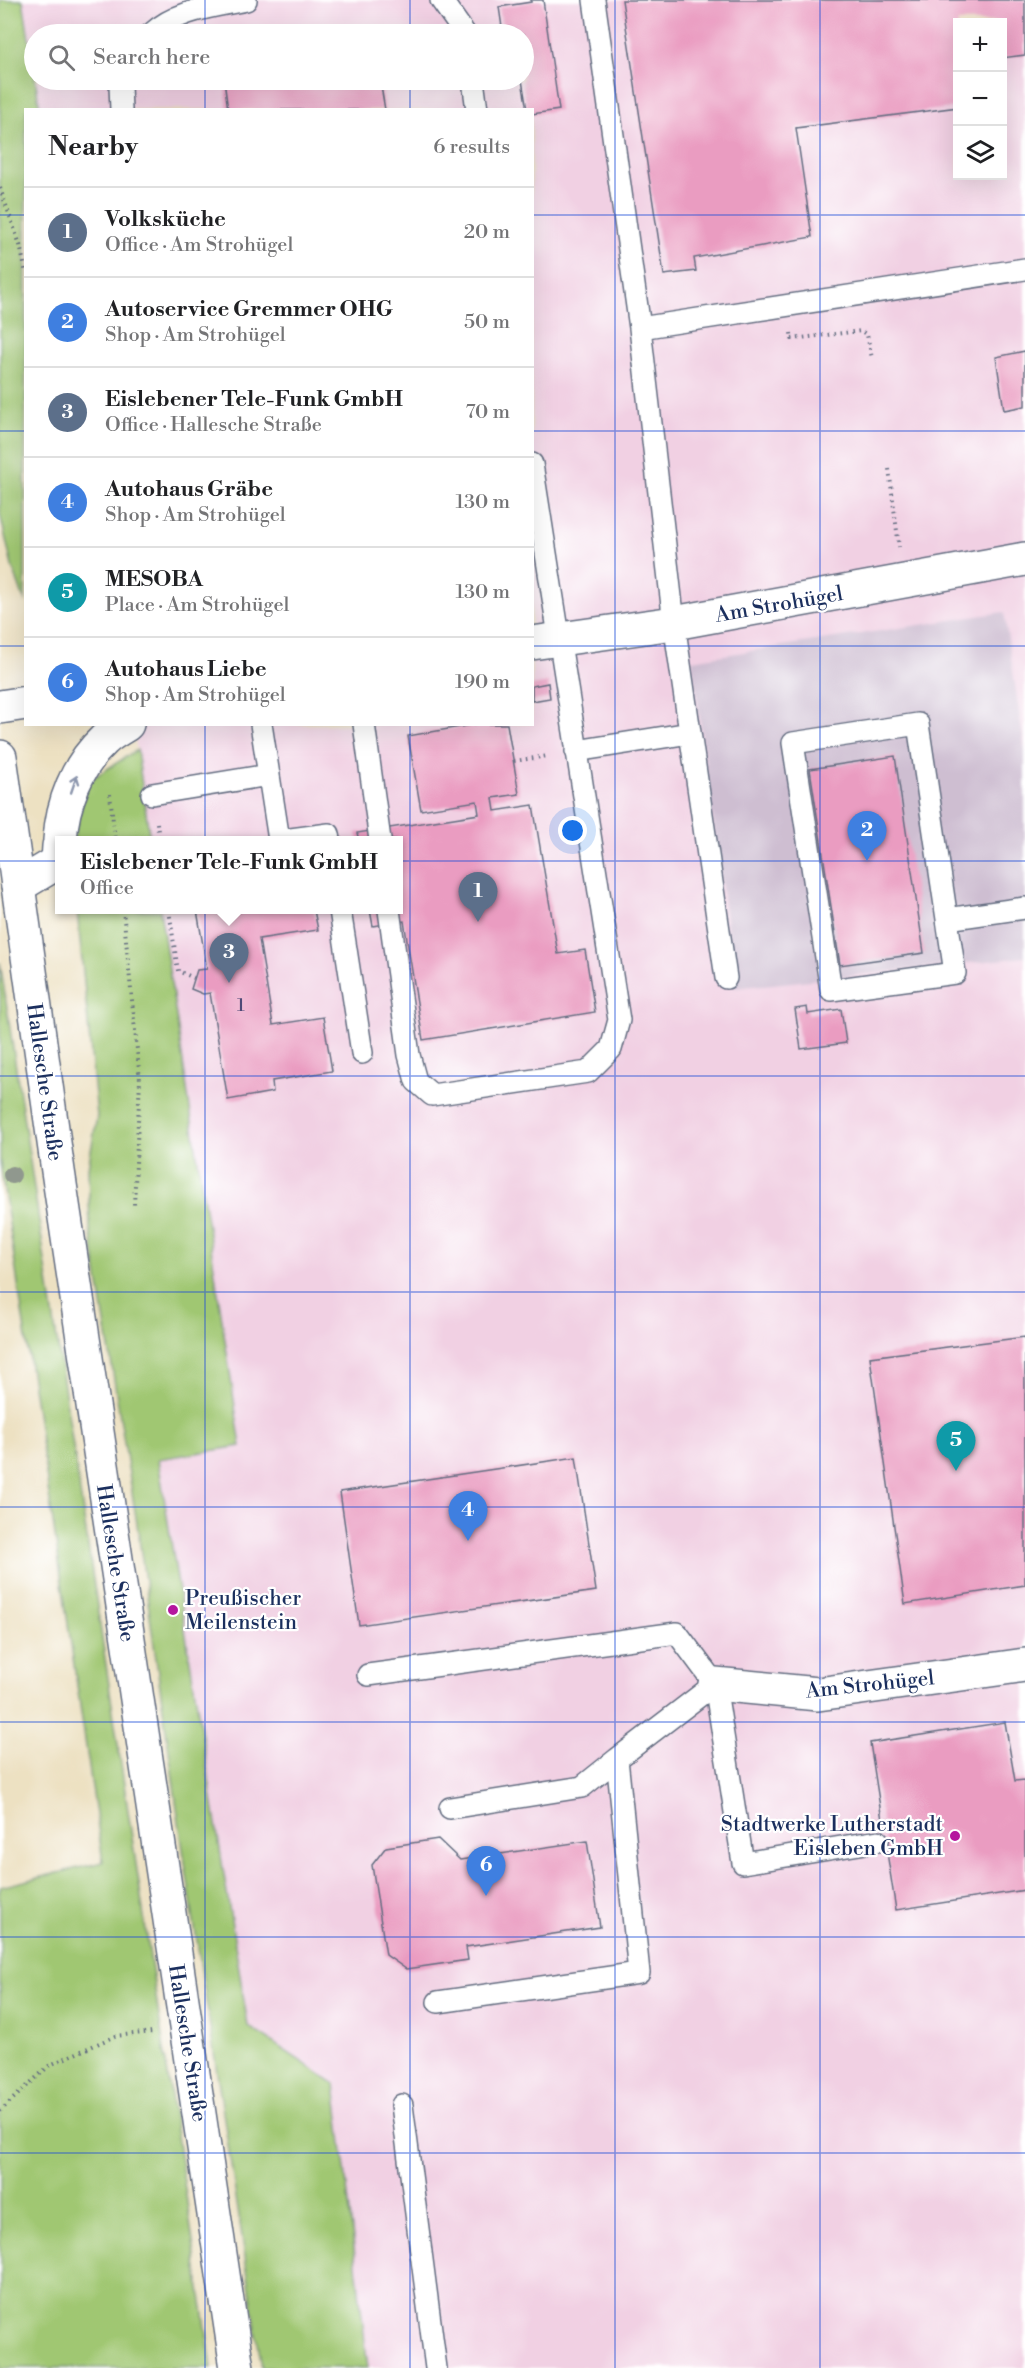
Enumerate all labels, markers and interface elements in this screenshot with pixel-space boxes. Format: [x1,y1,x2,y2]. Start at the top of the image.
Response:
map controls [953,18,1007,180]
button: + [953,18,1007,72]
search box [24,24,534,90]
icon: search [45,41,78,74]
text: Search here [93,44,210,71]
button: − [953,72,1007,126]
button: layers [953,126,1007,180]
text: Nearby [48,131,138,163]
text: 6 results [433,135,510,160]
text: Volksküche [105,206,226,233]
text: 1 [63,220,72,245]
text: 20 m [464,220,510,245]
text: Office · Am Strohügel [105,233,293,258]
text: Autoservice Gremmer OHG [105,296,393,323]
text: 2 [61,310,74,335]
text: 50 m [464,310,510,335]
text: Shop · Am Strohügel [105,323,286,348]
text: Eislebener Tele-Funk GmbH [105,386,403,413]
text: 3 [61,400,74,425]
text: 70 m [466,400,510,425]
text: Office · Hallesche Straße [105,413,322,438]
text: Autohaus Gräbe [105,476,273,503]
text: 4 [61,490,74,515]
text: 130 m [455,490,510,515]
text: Shop · Am Strohügel [105,503,286,528]
text: MESOBA [105,566,203,593]
text: 5 [61,580,74,605]
text: 130 m [455,580,510,605]
street label: Am Strohügel [712,581,845,629]
text: Place · Am Strohügel [105,593,290,618]
text: Autohaus Liebe [105,656,267,683]
text: 6 [61,670,74,695]
text: 190 m [455,670,510,695]
text: Shop · Am Strohügel [105,683,286,708]
one-way arrow [69,775,80,794]
pin: 2 [848,812,886,861]
your location [558,816,587,845]
popup [55,836,403,914]
text: Eislebener Tele-Funk GmbH [80,849,378,876]
pin: 1 [458,872,498,922]
text: Office [80,876,134,901]
pin: 3 [210,934,248,983]
house number: 1 [237,994,245,1017]
street label: Hallesche Straße [20,1002,68,1163]
pin: 5 [936,1422,976,1471]
street label: Hallesche Straße [90,1483,140,1644]
pin: 4 [448,1492,488,1541]
place label: Preußischer Meilenstein [185,1586,301,1636]
marker: Preußischer Meilenstein [166,1603,180,1617]
street label: Am Strohügel [804,1665,936,1705]
place label: Stadtwerke Lutherstadt Eisleben GmbH [721,1812,944,1862]
marker: Stadtwerke Lutherstadt Eisleben GmbH [948,1829,962,1843]
pin: 6 [466,1846,506,1896]
street label: Hallesche Straße [162,1963,212,2124]

